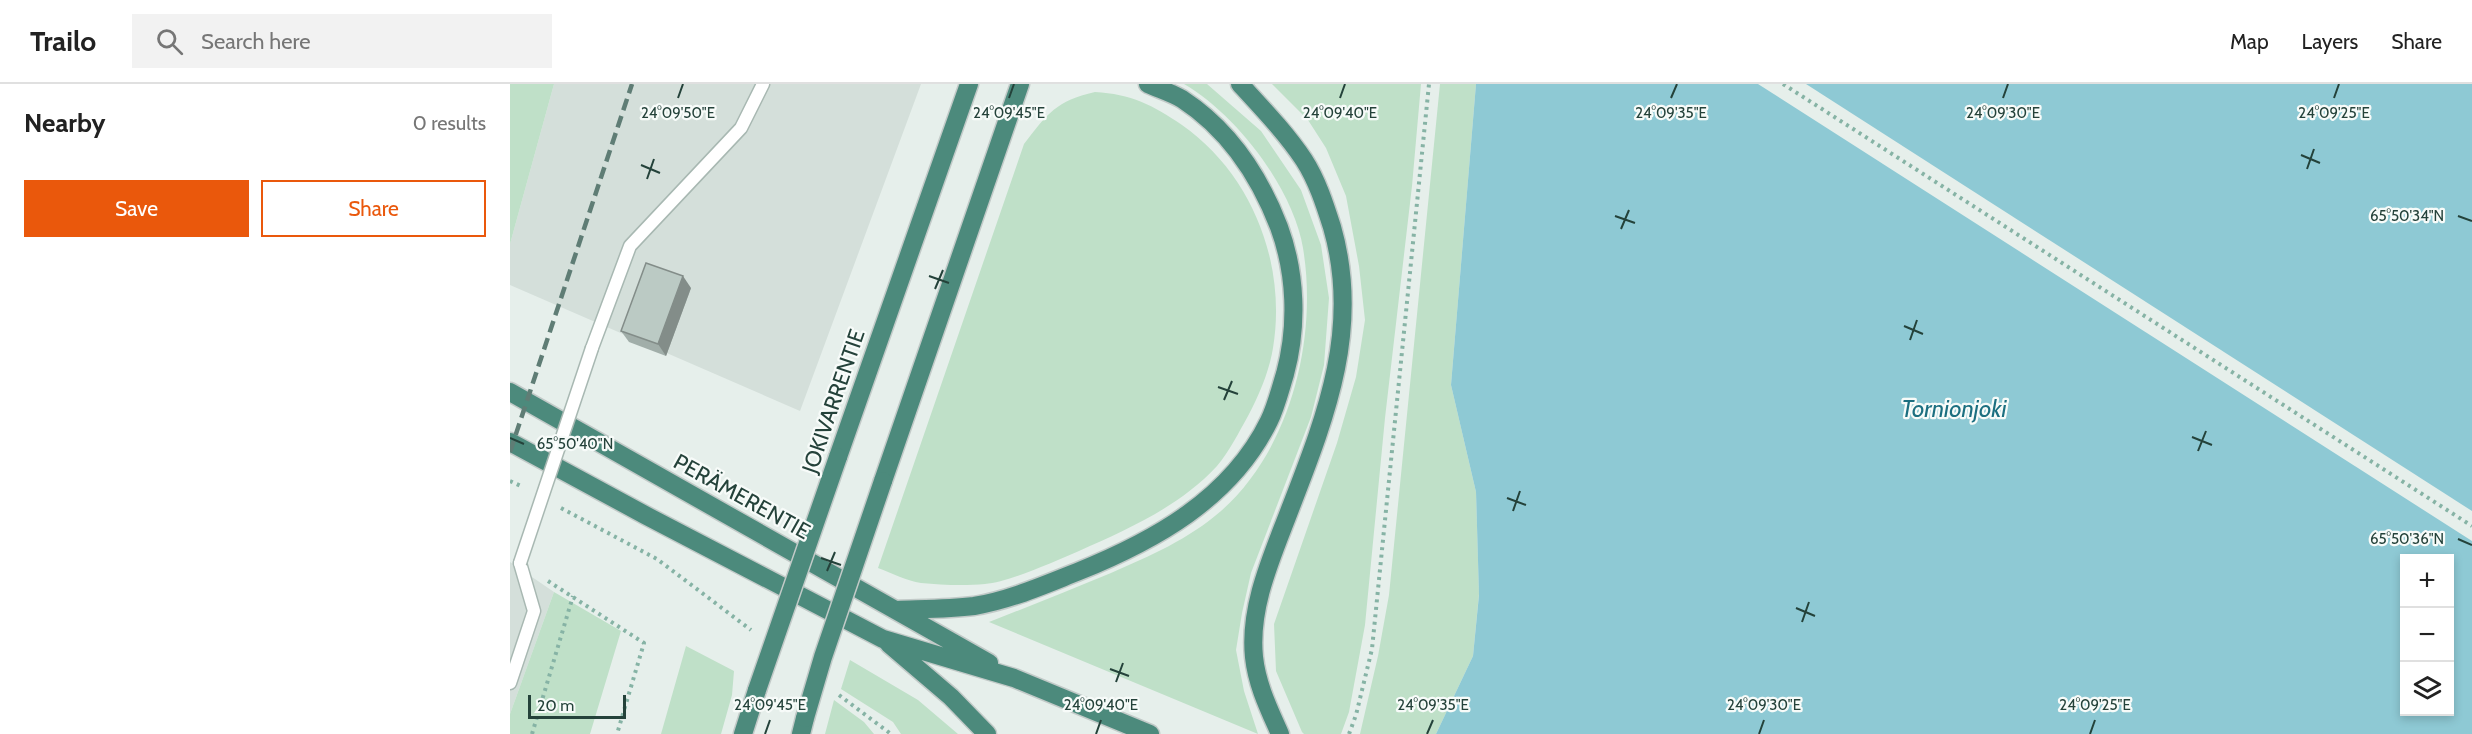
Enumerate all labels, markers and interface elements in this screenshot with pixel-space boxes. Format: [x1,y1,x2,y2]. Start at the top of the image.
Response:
search box [132,14,552,68]
text: Trailo [30,24,96,58]
icon: search [153,25,186,58]
text: Search here [201,28,310,55]
text: Map [2230,29,2269,54]
text: Layers [2302,29,2358,54]
text: Share [2391,29,2442,54]
text: 24°09'50"E [641,104,715,122]
text: 24°09'45"E [973,104,1045,122]
text: 24°09'40"E [1303,104,1377,122]
text: 24°09'35"E [1635,104,1707,122]
text: 24°09'30"E [1966,104,2040,122]
text: 24°09'25"E [2298,104,2370,122]
text: Nearby [24,107,105,139]
text: 0 results [413,111,486,135]
button: Save [24,180,249,237]
button: Share [261,180,486,237]
text: 65°50'34"N [2370,207,2444,225]
street label: JOKIVARRENTIE [796,326,871,478]
water label: Tornionjoki [1901,394,2008,423]
text: 65°50'40"N [537,435,613,453]
street label: PERÄMERENTIE [669,448,815,545]
text: 65°50'36"N [2370,530,2444,548]
map controls [2400,554,2454,716]
button: + [2400,554,2454,608]
button: − [2400,608,2454,662]
button: layers [2400,662,2454,716]
scale bar [528,692,626,720]
text: 20 m [537,696,574,715]
text: 24°09'45"E [734,696,806,714]
text: 24°09'40"E [1064,696,1138,714]
text: 24°09'35"E [1397,696,1469,714]
text: 24°09'30"E [1727,696,1801,714]
text: 24°09'25"E [2059,696,2131,714]

